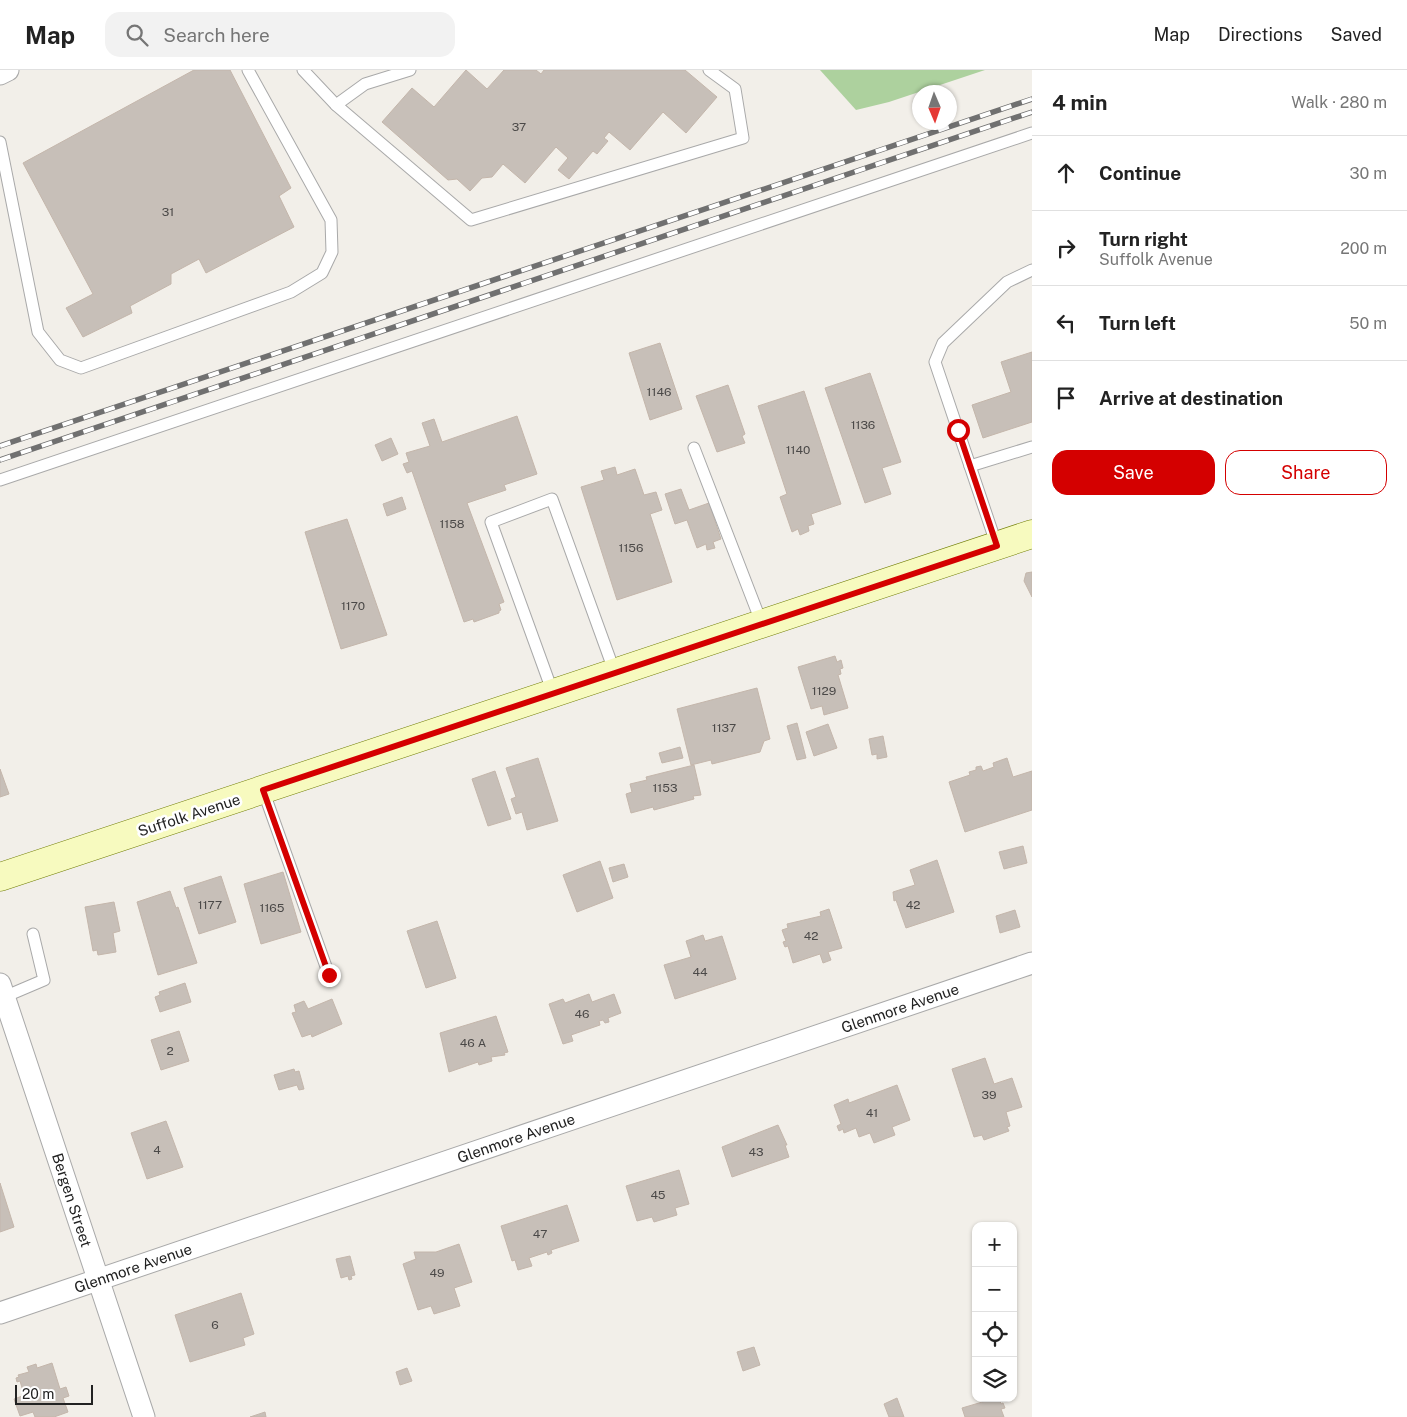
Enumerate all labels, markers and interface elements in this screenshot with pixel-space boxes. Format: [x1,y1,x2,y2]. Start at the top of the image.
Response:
search box [105,12,455,57]
text: Map [25,21,75,49]
icon: search [123,21,151,49]
text: Search here [163,24,270,46]
text: Map [1153,24,1190,45]
text: Directions [1218,24,1303,45]
text: Saved [1331,24,1382,45]
north arrow [912,85,957,130]
text: 4 min [1052,90,1107,115]
text: Walk · 280 m [1291,93,1387,112]
house number: 37 [512,120,526,134]
icon: ahead [1052,159,1080,187]
text: Continue [1099,162,1181,184]
text: 30 m [1350,164,1387,183]
house number: 31 [162,205,174,219]
text: Turn right [1099,228,1188,250]
icon: right [1052,234,1080,262]
text: 200 m [1340,239,1387,258]
text: Suffolk Avenue [1099,250,1213,269]
icon: left [1052,309,1080,337]
text: Turn left [1099,312,1176,334]
text: 50 m [1349,314,1387,333]
icon: arrive [1052,384,1080,412]
house number: 1146 [647,385,671,399]
text: Arrive at destination [1099,387,1283,409]
house number: 1136 [851,418,875,432]
route start [947,419,970,442]
house number: 1140 [786,443,810,457]
button: Save [1052,450,1215,495]
button: Share [1225,450,1387,495]
house number: 1158 [439,517,465,531]
house number: 1156 [619,541,643,555]
house number: 1170 [341,599,365,613]
house number: 1129 [812,684,836,698]
house number: 1137 [712,721,736,735]
house number: 1153 [652,781,678,795]
street label: Suffolk Avenue [136,790,242,840]
house number: 1177 [198,898,222,912]
house number: 42 [906,898,920,912]
house number: 1165 [260,901,285,915]
house number: 42 [804,929,818,943]
route end [318,964,341,987]
house number: 44 [692,965,708,979]
street label: Glenmore Avenue [839,980,961,1036]
house number: 46 [574,1007,590,1021]
house number: 46 A [460,1036,487,1050]
house number: 2 [166,1044,174,1058]
house number: 39 [982,1088,996,1102]
house number: 41 [866,1106,878,1120]
street label: Glenmore Avenue [455,1110,577,1166]
house number: 4 [153,1143,161,1157]
house number: 43 [748,1145,764,1159]
street label: Bergen Street [49,1151,95,1249]
house number: 45 [650,1188,666,1202]
map controls [972,1222,1017,1402]
button: + [972,1222,1017,1267]
house number: 47 [533,1227,547,1241]
street label: Glenmore Avenue [72,1240,194,1296]
house number: 49 [429,1266,445,1280]
button: − [972,1267,1017,1312]
button: locate [972,1312,1017,1357]
house number: 6 [211,1318,219,1332]
button: layers [972,1357,1017,1402]
scale bar [15,1382,92,1405]
text: 20 m [22,1386,54,1402]

